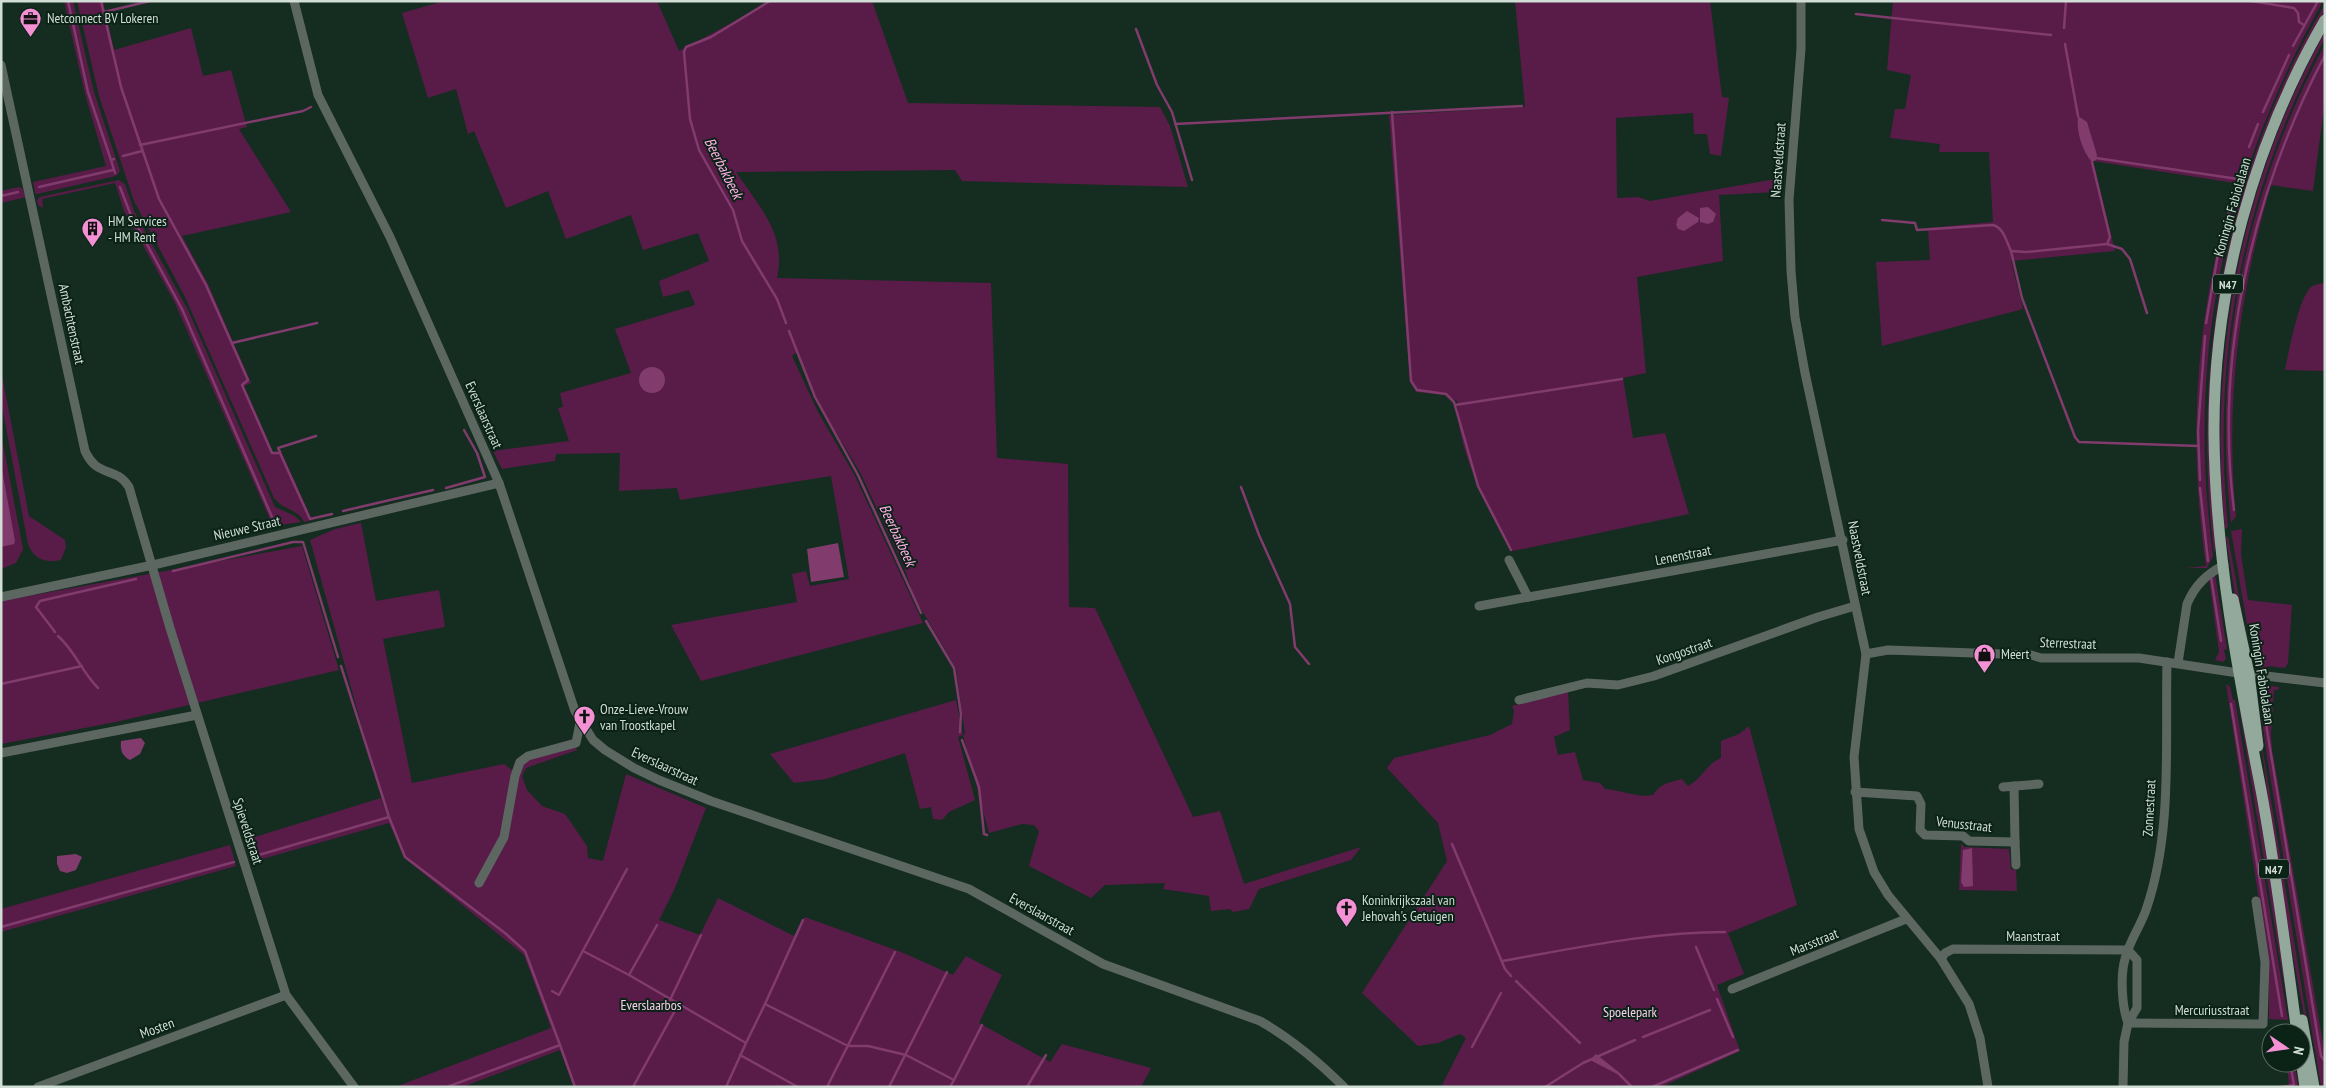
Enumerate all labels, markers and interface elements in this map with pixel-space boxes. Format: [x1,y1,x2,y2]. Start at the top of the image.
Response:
office icon: Netconnect BV Lokeren [19,6,43,37]
place label: Netconnect BV Lokeren [47,9,158,27]
street label: Naastveldstraat [1766,122,1790,198]
water label: Beerbakbeek [700,134,749,204]
street label: Koningin Fabiolalaan [2209,156,2255,258]
place label: HM Services - HM Rent [108,212,167,246]
building icon: HM Services - HM Rent [80,217,104,248]
road number: N47 [2213,274,2243,294]
street label: Ambachtenstraat [55,282,89,366]
street label: Everslaarstraat [461,379,507,451]
water label: Beerbakbeek [875,501,922,571]
street label: Nieuwe Straat [212,512,282,544]
street label: Naastveldstraat [1844,519,1876,597]
street label: Lenenstraat [1654,541,1713,569]
street label: Koningin Fabiolalaan [2245,622,2279,726]
street label: Kongostraat [1654,633,1715,669]
street label: Sterrestraat [2039,633,2097,653]
shop icon: Meert [1973,642,1997,673]
place label: Meert [2001,645,2030,663]
place label: Onze-Lieve-Vrouw van Troostkapel [600,700,689,734]
church icon: Onze-Lieve-Vrouw van Troostkapel [572,705,596,736]
street label: Everslaarstraat [629,743,701,789]
street label: Zonnestraat [2139,779,2159,837]
street label: Spieveldstraat [229,796,267,867]
street label: Venusstraat [1934,812,1993,836]
road number: N47 [2259,860,2289,879]
street label: Everslaarstraat [1006,889,1078,939]
place label: Koninkrijkszaal van Jehovah's Getuigen [1361,891,1455,925]
church icon: Koninkrijkszaal van Jehovah's Getuigen [1334,896,1358,927]
street label: Marsstraat [1787,924,1841,960]
street label: Maanstraat [2006,927,2060,945]
park label: Everslaarbos [621,996,682,1014]
street label: Mercuriusstraat [2175,1001,2250,1019]
park label: Spoelepark [1603,1003,1658,1021]
street label: Mosten [137,1013,177,1043]
north arrow [2261,1023,2311,1073]
text: N [2289,1045,2308,1057]

